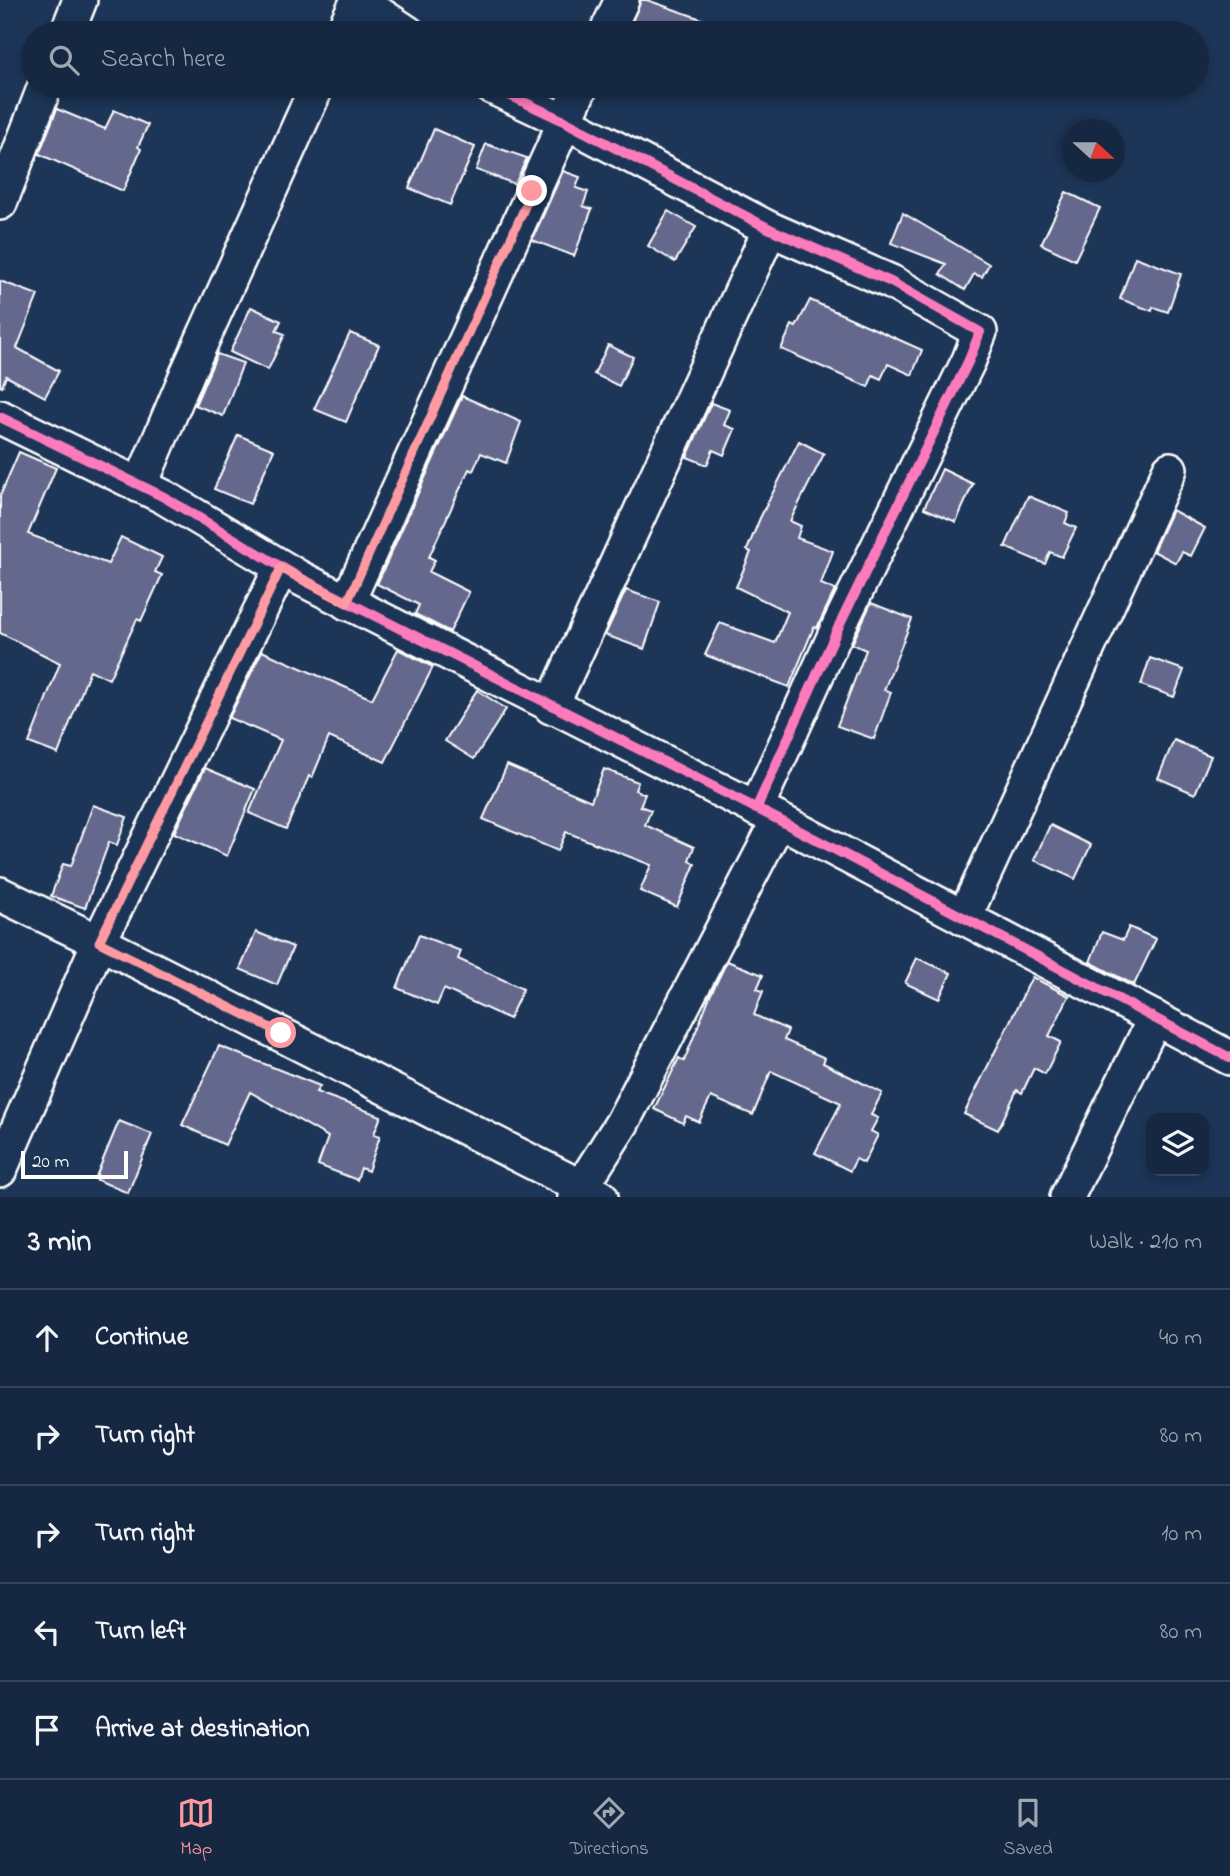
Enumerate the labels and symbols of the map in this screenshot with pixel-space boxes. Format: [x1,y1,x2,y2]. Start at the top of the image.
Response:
north arrow [1062,119,1125,182]
route end [516,175,547,206]
route start [265,1017,296,1048]
scale bar [21,1148,128,1180]

